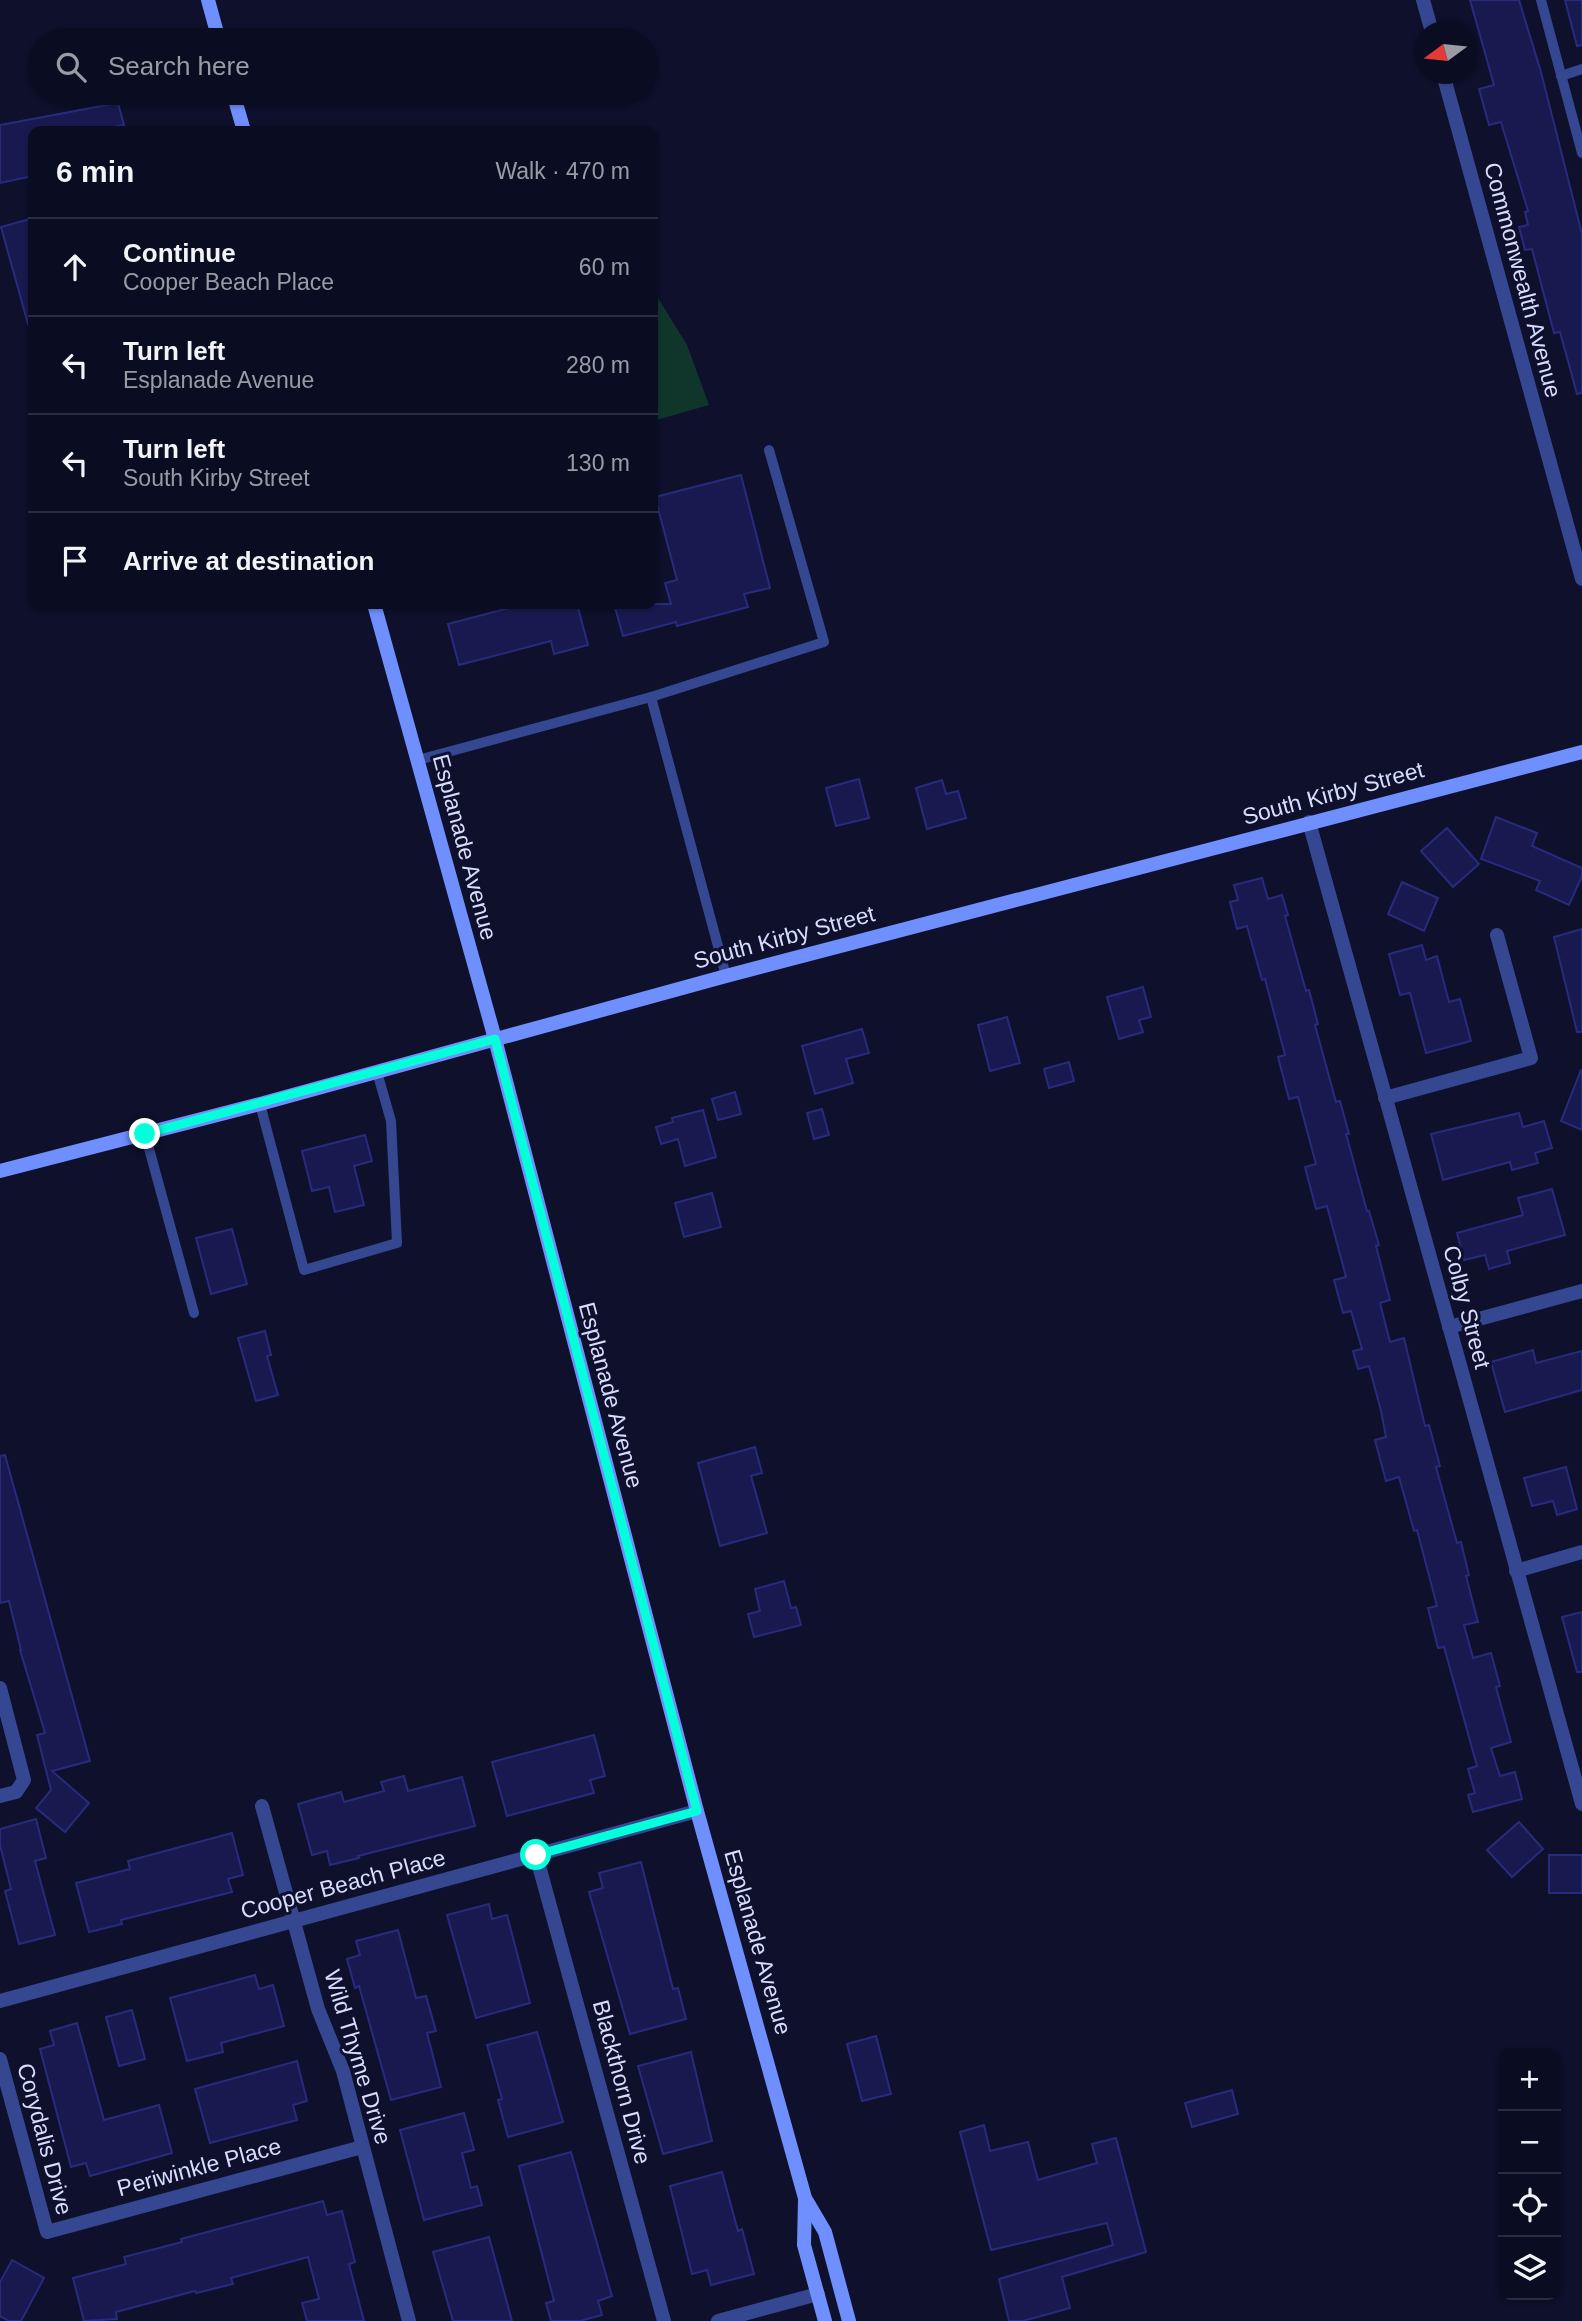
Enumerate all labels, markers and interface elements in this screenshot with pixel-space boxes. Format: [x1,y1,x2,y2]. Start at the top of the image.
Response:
north arrow [1414,21,1477,84]
search box [28,28,658,105]
icon: search [52,48,90,86]
text: Search here [108,51,250,81]
text: 6 min [56,155,134,188]
text: Walk · 470 m [495,158,630,184]
street label: Commonwealth Avenue [1479,160,1567,400]
text: Continue [123,238,236,268]
icon: ahead [56,248,94,286]
text: 60 m [579,254,630,280]
text: Cooper Beach Place [123,269,334,295]
text: Turn left [123,336,225,366]
icon: left [56,346,94,384]
text: 280 m [566,352,630,378]
text: Esplanade Avenue [123,367,314,393]
text: Turn left [123,434,225,464]
icon: left [56,444,94,482]
text: 130 m [566,450,630,476]
text: South Kirby Street [123,465,310,491]
icon: arrive [56,542,94,580]
text: Arrive at destination [123,546,374,576]
street label: Esplanade Avenue [428,751,502,943]
street label: South Kirby Street [1239,756,1427,830]
street label: South Kirby Street [690,900,878,974]
route end [129,1118,160,1149]
street label: Colby Street [1438,1243,1496,1372]
street label: Esplanade Avenue [574,1299,648,1491]
route start [520,1839,551,1870]
street label: Cooper Beach Place [238,1844,448,1924]
street label: Esplanade Avenue [719,1846,797,2038]
street label: Wild Thyme Drive [319,1967,397,2147]
street label: Blackthorn Drive [588,1997,656,2167]
map controls [1498,2048,1561,2300]
button: + [1498,2048,1561,2111]
street label: Corydalis Drive [12,2060,78,2218]
button: − [1498,2111,1561,2174]
street label: Periwinkle Place [114,2133,284,2201]
button: locate [1498,2174,1561,2237]
button: layers [1498,2237,1561,2300]

